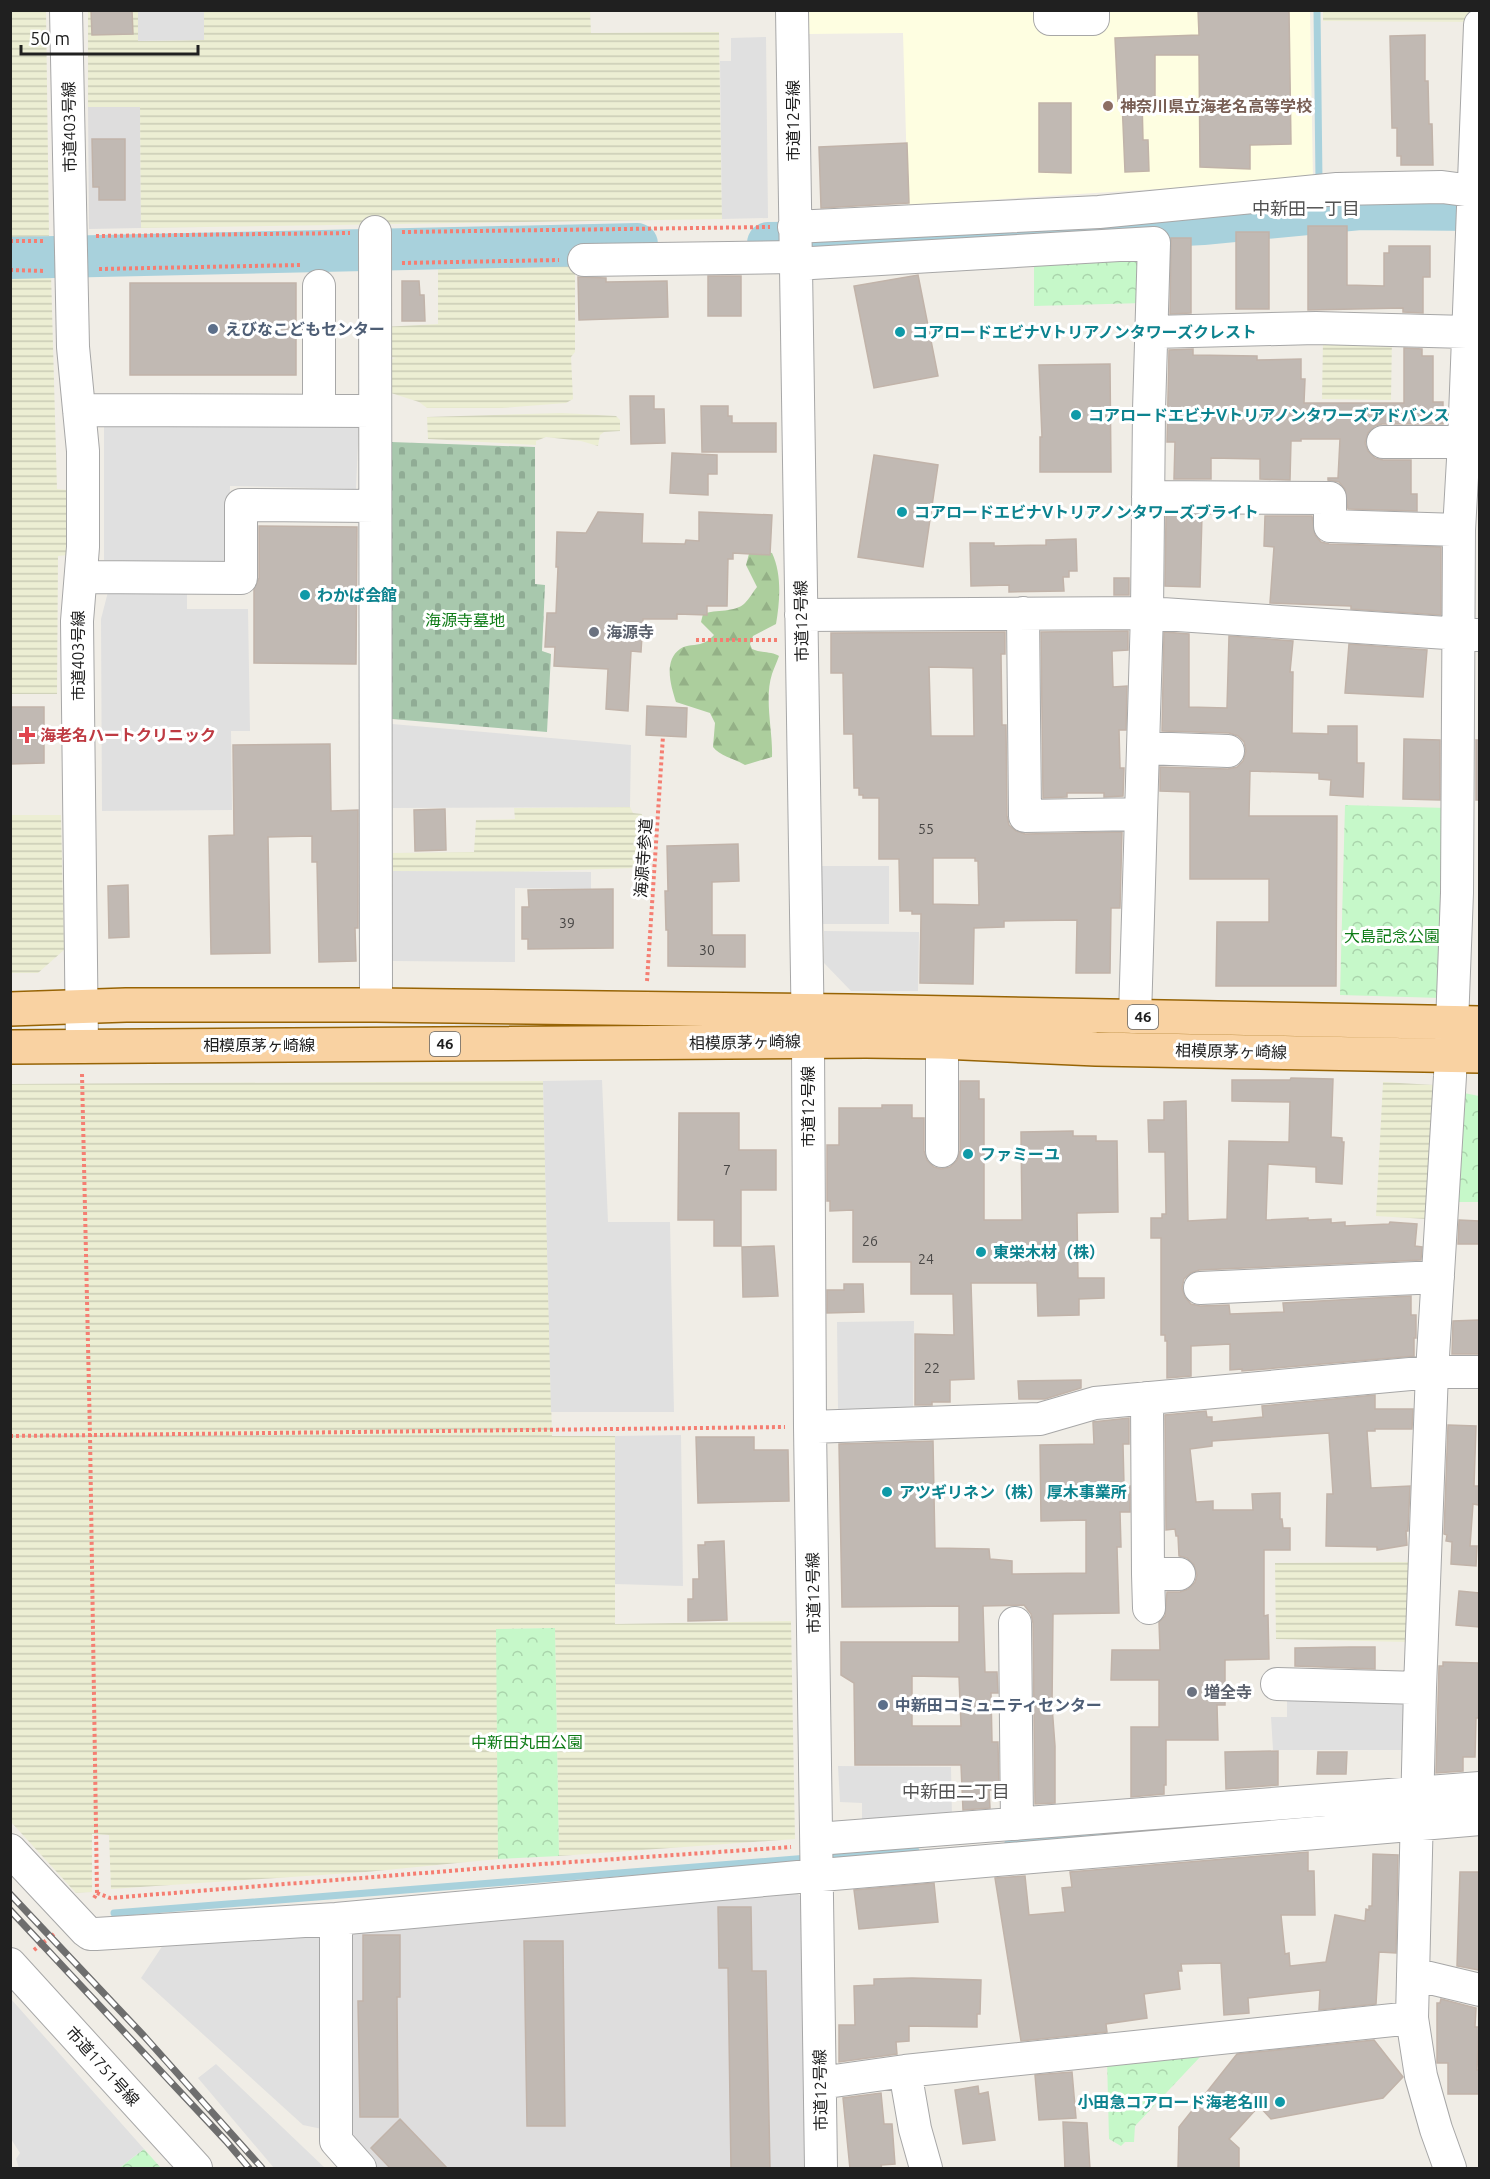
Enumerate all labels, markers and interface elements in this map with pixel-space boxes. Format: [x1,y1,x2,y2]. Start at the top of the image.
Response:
scale bar [21,18,198,56]
text: 50 m [30,28,70,48]
street label: 市道12号線 [784,80,802,162]
street label: 市道403号線 [59,81,79,173]
place label: 神奈川県立海老名高等学校 [1120,97,1312,115]
marker: 神奈川県立海老名高等学校 [1101,99,1115,113]
district label: 中新田一丁目 [1252,198,1360,218]
place label: えびなこどもセンター [225,320,385,338]
marker: えびなこどもセンター [206,322,220,336]
place label: コアロードエビナVトリアノンタワーズクレスト [912,323,1257,341]
marker: コアロードエビナVトリアノンタワーズクレスト [893,325,907,339]
place label: コアロードエビナVトリアノンタワーズアドバンス [1088,406,1449,424]
marker: コアロードエビナVトリアノンタワーズアドバンス [1069,408,1083,422]
place label: コアロードエビナVトリアノンタワーズブライト [914,503,1259,521]
marker: コアロードエビナVトリアノンタワーズブライト [895,505,909,519]
street label: 市道12号線 [791,580,811,662]
place label: わかば会館 [317,586,397,604]
marker: わかば会館 [298,588,312,602]
street label: 市道403号線 [69,610,87,702]
park label: 海源寺墓地 [425,611,505,629]
place label: 海源寺 [606,623,654,641]
marker: 海源寺 [587,625,601,639]
marker: 海老名ハートクリニック [18,726,36,744]
place label: 海老名ハートクリニック [40,726,216,744]
street label: 海源寺参道 [631,817,655,899]
house number: 55 [918,821,934,837]
house number: 39 [559,915,575,931]
park label: 大島記念公園 [1344,927,1440,945]
house number: 30 [699,942,715,958]
road number: 46 [1128,1005,1158,1029]
road number: 46 [430,1032,460,1056]
street label: 相模原茅ヶ崎線 [689,1032,801,1052]
street label: 相模原茅ヶ崎線 [203,1036,315,1054]
street label: 相模原茅ヶ崎線 [1175,1041,1287,1061]
street label: 市道12号線 [799,1066,817,1148]
place label: ファミーユ [980,1145,1060,1163]
marker: ファミーユ [961,1147,975,1161]
house number: 7 [723,1162,731,1178]
house number: 26 [862,1233,878,1249]
place label: 東栄木材（株） [993,1243,1105,1261]
marker: 東栄木材（株） [974,1245,988,1259]
house number: 24 [918,1251,934,1267]
house number: 22 [924,1360,940,1376]
place label: アツギリネン（株） 厚木事業所 [899,1483,1127,1501]
marker: アツギリネン（株） 厚木事業所 [880,1485,894,1499]
street label: 市道12号線 [803,1552,823,1634]
place label: 増全寺 [1204,1683,1252,1701]
marker: 増全寺 [1185,1685,1199,1699]
place label: 中新田コミュニティセンター [895,1696,1102,1714]
marker: 中新田コミュニティセンター [876,1698,890,1712]
park label: 中新田丸田公園 [471,1733,583,1751]
district label: 中新田二丁目 [902,1781,1010,1801]
street label: 市道1751号線 [63,2023,143,2109]
street label: 市道12号線 [810,2049,830,2131]
place label: 小田急コアロード海老名III [1078,2093,1268,2111]
marker: 小田急コアロード海老名III [1273,2095,1287,2109]

